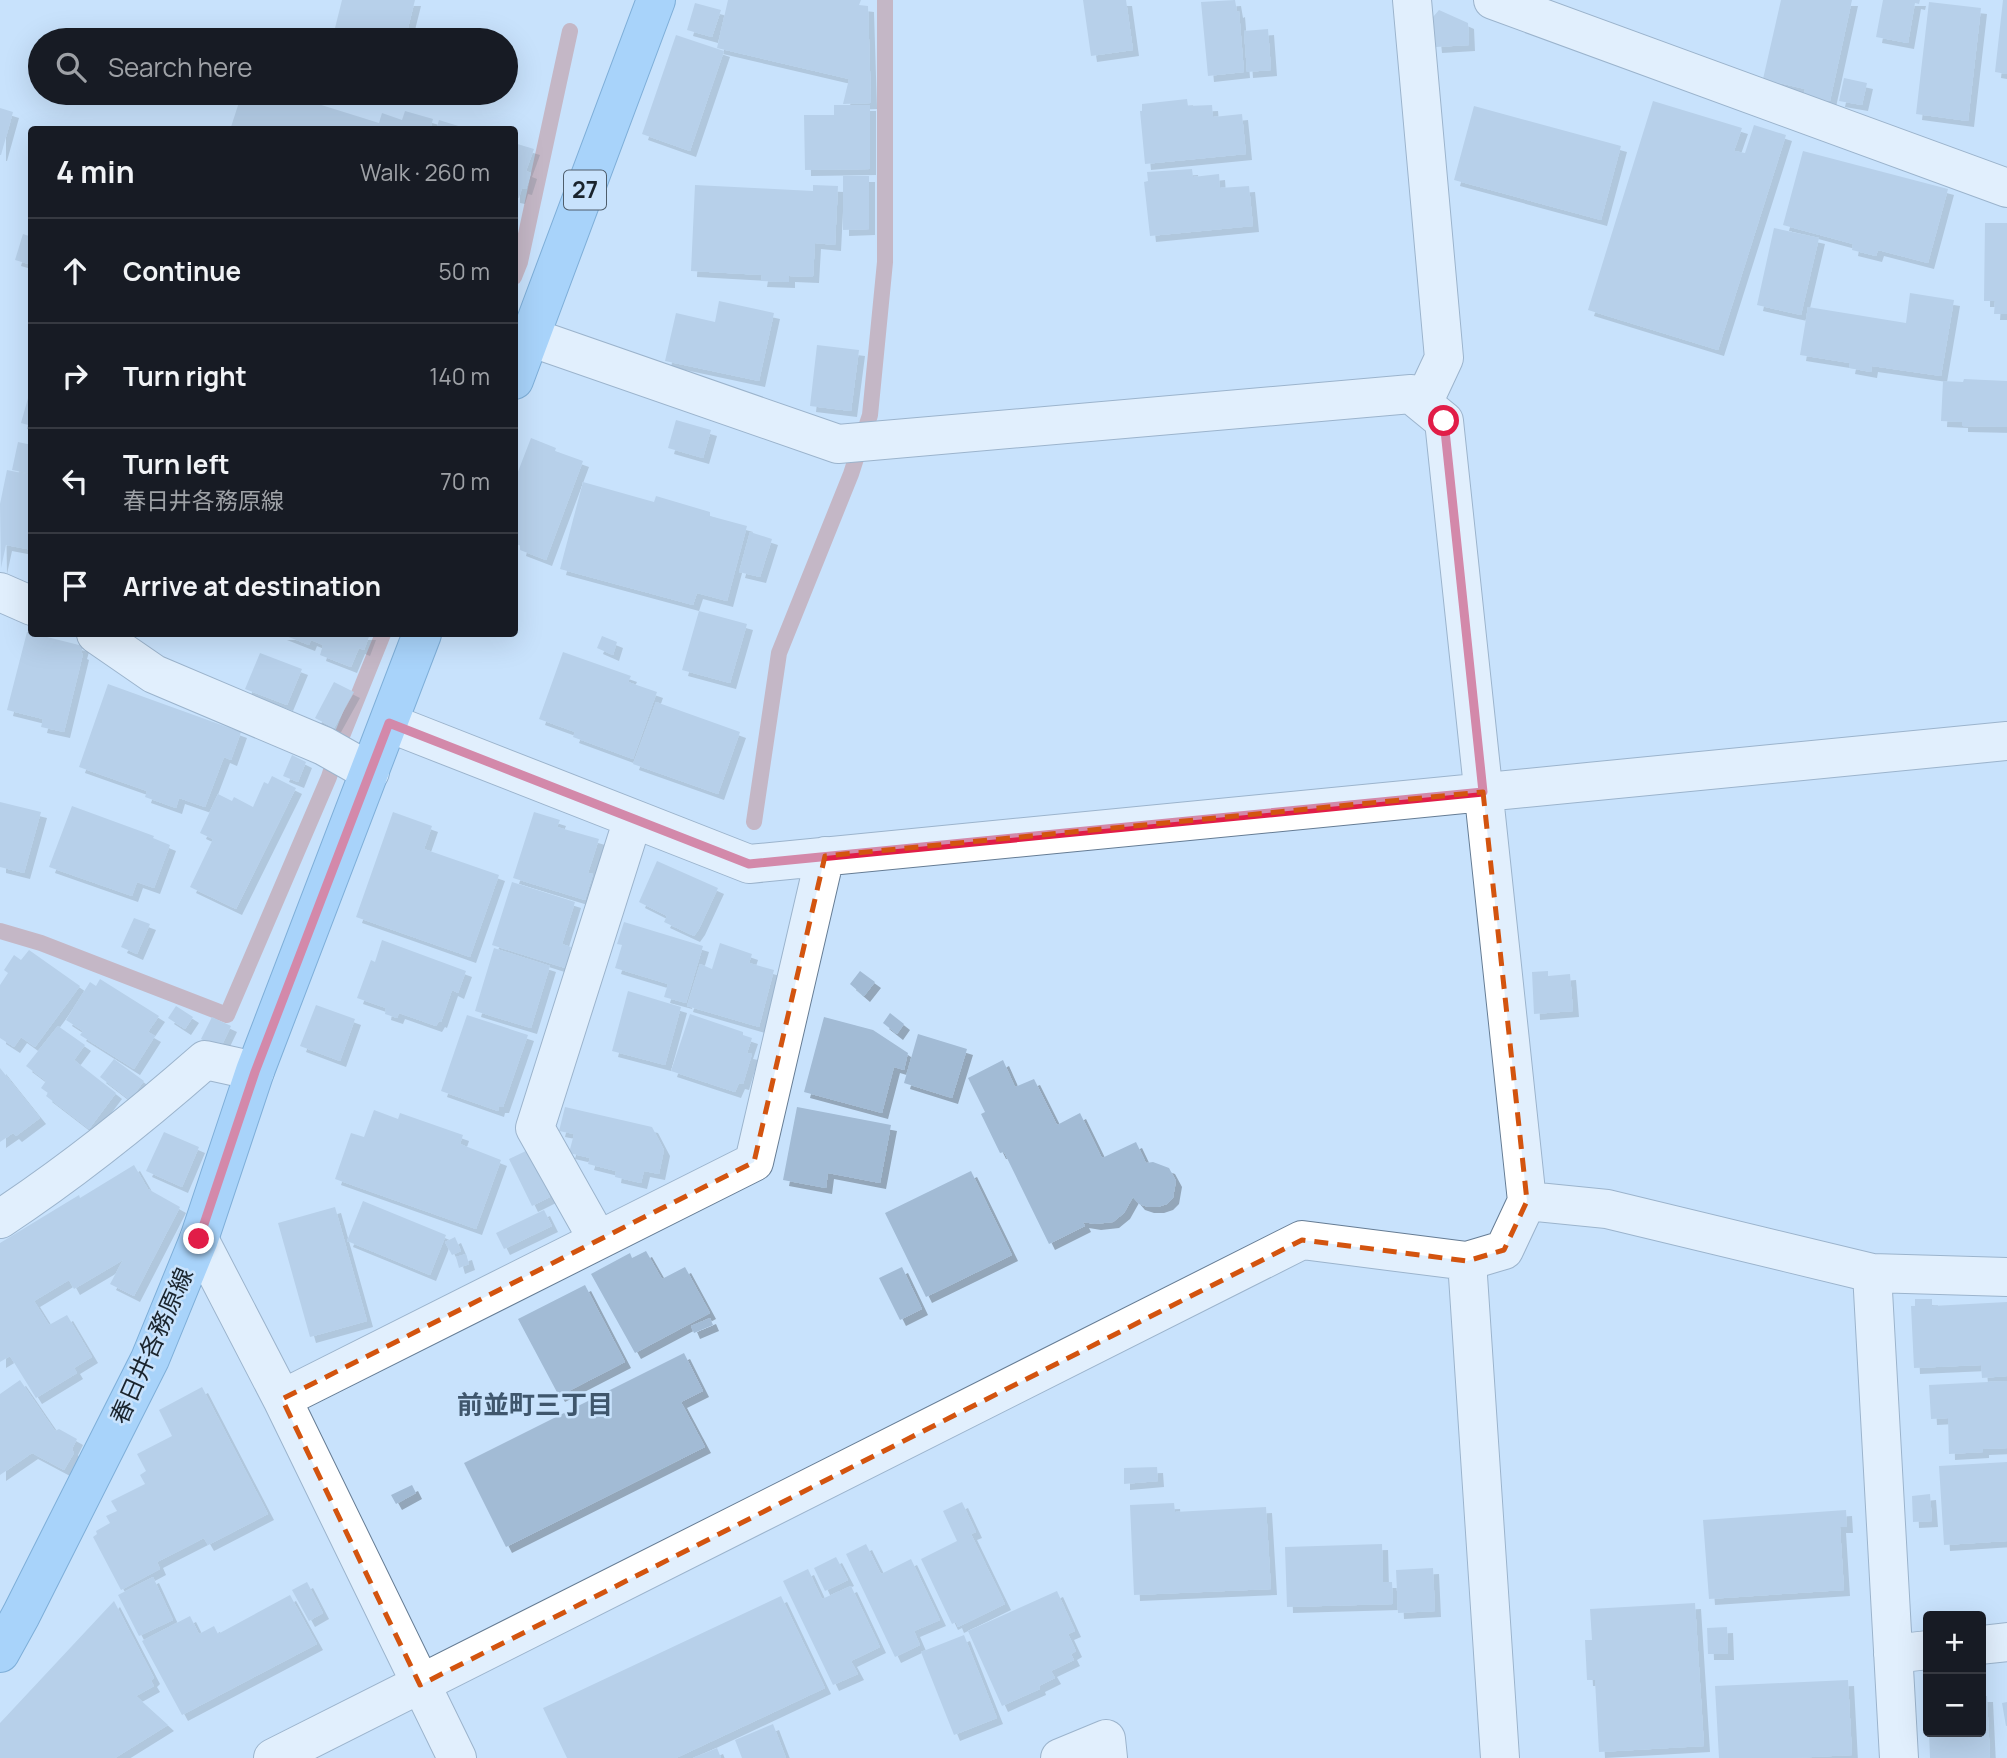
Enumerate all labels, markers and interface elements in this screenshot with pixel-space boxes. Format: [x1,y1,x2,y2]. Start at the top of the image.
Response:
search box [28,28,518,105]
icon: search [52,48,90,86]
text: Search here [108,49,253,85]
text: 4 min [56,151,134,192]
text: Walk · 260 m [360,156,490,188]
road number: 27 [564,170,606,210]
icon: ahead [56,252,94,290]
text: Continue [123,253,241,289]
text: 50 m [439,255,490,287]
icon: right [56,357,94,395]
text: Turn right [123,358,247,394]
text: 140 m [429,360,490,392]
route start [1428,405,1459,436]
text: Turn left [123,446,230,482]
icon: left [56,462,94,500]
text: 70 m [440,465,490,497]
text: 春日井各務原線 [123,484,284,516]
icon: arrive [56,567,94,605]
text: Arrive at destination [123,568,381,604]
route end [183,1223,214,1254]
street label: 春日井各務原線 [101,1262,200,1429]
district label: 前並町三丁目 [457,1386,613,1422]
map controls [1923,1611,1986,1737]
button: + [1923,1611,1986,1674]
button: − [1923,1674,1986,1737]

